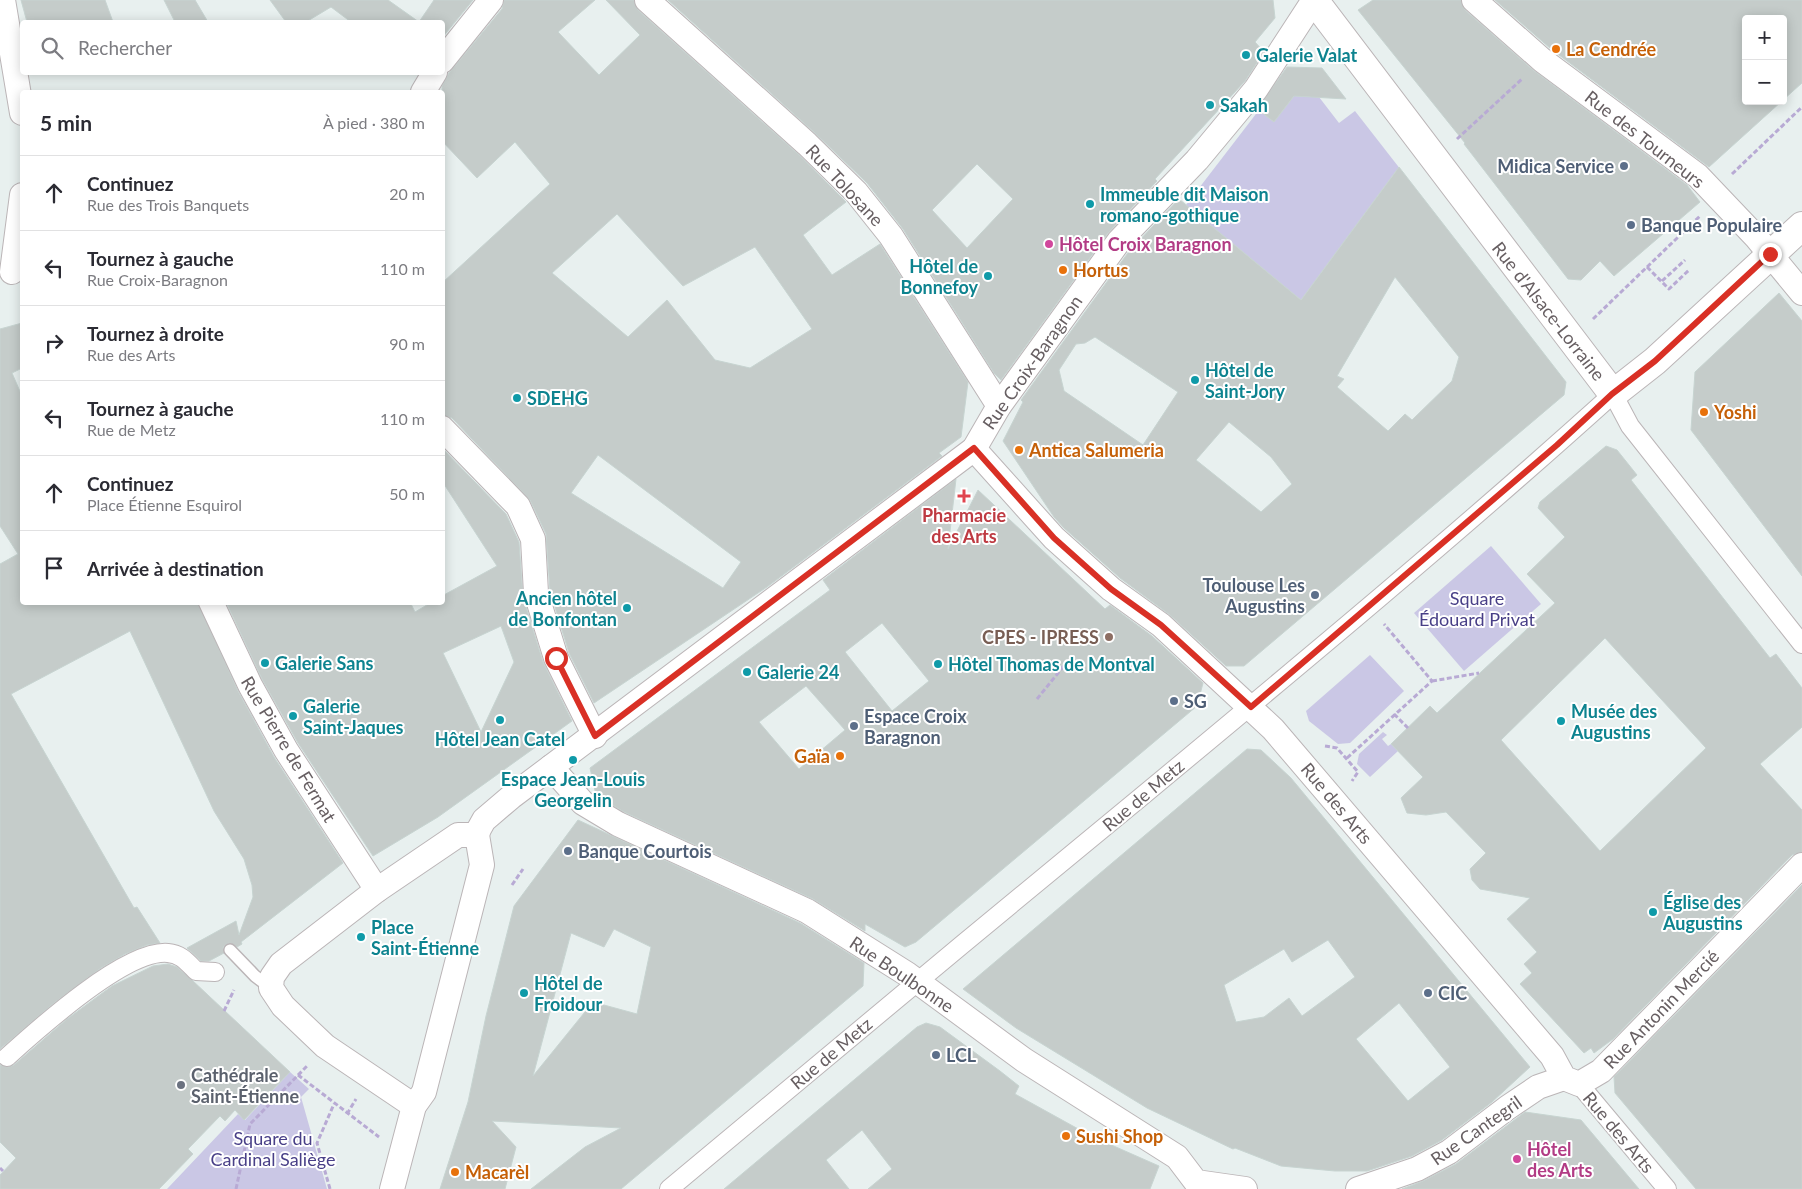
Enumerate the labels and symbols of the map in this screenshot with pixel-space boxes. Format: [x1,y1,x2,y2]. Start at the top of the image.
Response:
place label: La Cendrée [1566,38,1657,60]
marker: La Cendrée [1550,43,1562,55]
place label: Galerie Valat [1256,44,1358,66]
marker: Galerie Valat [1240,49,1252,61]
street label: Rue des Tourneurs [1581,86,1709,193]
place label: Sakah [1220,94,1268,116]
marker: Sakah [1204,99,1216,111]
street label: Rue Tolosane [802,140,888,230]
place label: Midica Service [1497,155,1614,177]
marker: Midica Service [1618,160,1630,172]
place label: Immeuble dit Maison romano-gothique [1100,183,1269,226]
marker: Immeuble dit Maison romano-gothique [1084,198,1096,210]
place label: Banque Populaire [1641,214,1782,236]
marker: Banque Populaire [1625,219,1637,231]
place label: Hôtel Croix Baragnon [1059,233,1232,255]
street label: Rue d'Alsace-Lorraine [1488,237,1610,385]
marker: Hôtel Croix Baragnon [1043,238,1055,250]
route end [1759,243,1782,266]
place label: Hôtel de Bonnefoy [900,255,978,298]
place label: Hortus [1073,259,1128,281]
marker: Hortus [1057,264,1069,276]
marker: Hôtel de Bonnefoy [982,270,994,282]
street label: Rue Croix-Baragnon [978,291,1086,433]
place label: Hôtel de Saint-Jory [1205,359,1285,402]
marker: Hôtel de Saint-Jory [1189,374,1201,386]
place label: SDEHG [527,387,588,409]
marker: SDEHG [511,392,523,404]
place label: Yoshi [1713,401,1757,423]
marker: Yoshi [1698,406,1710,418]
place label: Antica Salumeria [1028,439,1164,461]
marker: Antica Salumeria [1013,444,1025,456]
marker: Pharmacie des Arts [958,490,970,502]
place label: Pharmacie des Arts [922,504,1006,547]
place label: Toulouse Les Augustins [1203,574,1305,617]
place label: Ancien hôtel de Bonfontan [508,587,617,630]
park label: Square Édouard Privat [1419,587,1536,630]
marker: Toulouse Les Augustins [1309,589,1321,601]
marker: Ancien hôtel de Bonfontan [621,602,633,614]
place label: CPES - IPRESS [982,626,1099,648]
marker: CPES - IPRESS [1103,631,1115,643]
route start [545,647,568,670]
place label: Galerie Sans [275,652,374,674]
place label: Hôtel Thomas de Montval [948,653,1155,675]
marker: Galerie Sans [259,657,271,669]
marker: Hôtel Thomas de Montval [932,658,944,670]
place label: Galerie 24 [757,661,839,683]
marker: Galerie 24 [741,666,753,678]
street label: Rue Pierre de Fermat [237,672,342,826]
place label: SG [1184,690,1207,712]
place label: Galerie Saint-Jaques [303,695,403,738]
marker: SG [1168,695,1180,707]
place label: Musée des Augustins [1570,700,1657,743]
place label: Espace Croix Baragnon [864,705,967,748]
marker: Galerie Saint-Jaques [287,710,299,722]
marker: Hôtel Jean Catel [494,714,506,726]
marker: Musée des Augustins [1555,715,1567,727]
marker: Espace Croix Baragnon [848,720,860,732]
place label: Hôtel Jean Catel [435,728,565,750]
place label: Gaïa [794,745,830,767]
marker: Gaïa [834,750,846,762]
marker: Espace Jean-Louis Georgelin [567,754,579,766]
street label: Rue de Metz [1098,755,1188,835]
street label: Rue des Arts [1297,758,1378,848]
place label: Espace Jean-Louis Georgelin [501,768,645,811]
place label: Banque Courtois [578,840,712,862]
marker: Banque Courtois [562,845,574,857]
place label: Église des Augustins [1662,891,1743,934]
marker: Église des Augustins [1647,906,1659,918]
place label: Place Saint-Étienne [371,916,479,959]
marker: Place Saint-Étienne [355,931,367,943]
street label: Rue Boulbonne [846,931,958,1017]
street label: Rue Antonin Mercié [1599,945,1723,1073]
place label: Hôtel de Froidour [534,972,603,1015]
place label: CIC [1438,982,1467,1004]
marker: Hôtel de Froidour [518,987,530,999]
marker: CIC [1422,987,1434,999]
street label: Rue de Metz [786,1013,876,1093]
place label: LCL [946,1044,977,1066]
marker: LCL [930,1049,942,1061]
place label: Cathédrale Saint-Étienne [191,1064,299,1107]
marker: Cathédrale Saint-Étienne [175,1079,187,1091]
street label: Rue des Arts [1579,1087,1660,1177]
street label: Rue Cantegril [1426,1090,1526,1170]
place label: Sushi Shop [1076,1125,1163,1147]
park label: Square du Cardinal Saliège [211,1127,335,1170]
marker: Sushi Shop [1060,1130,1072,1142]
place label: Hôtel des Arts [1527,1138,1592,1181]
marker: Hôtel des Arts [1511,1153,1523,1165]
place label: Macarèl [465,1161,529,1183]
marker: Macarèl [449,1166,461,1178]

